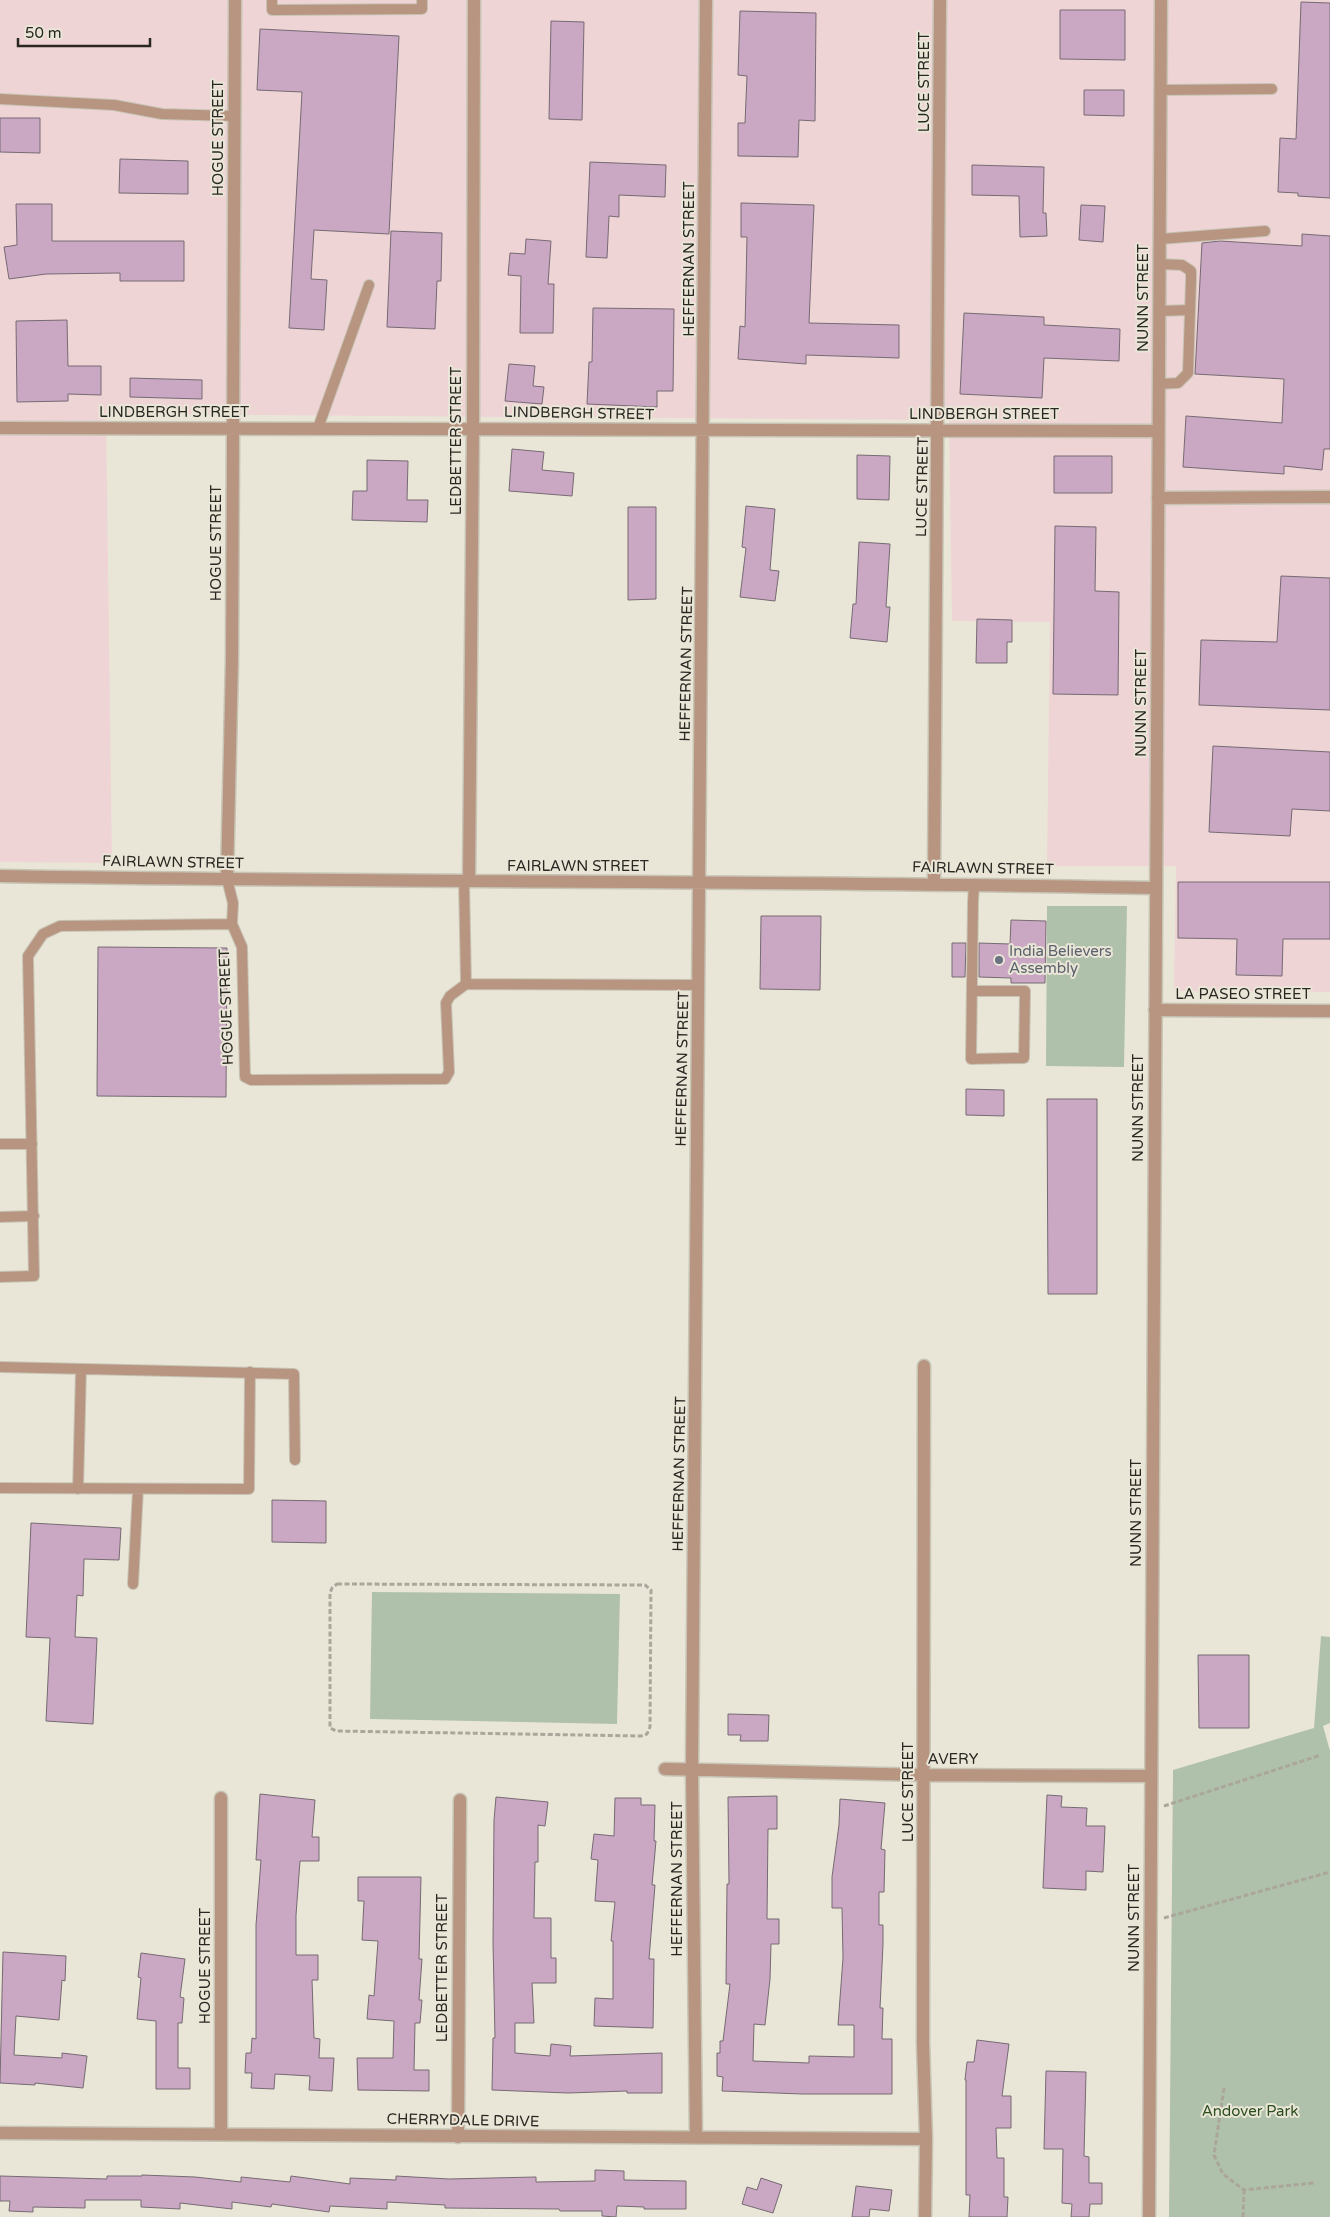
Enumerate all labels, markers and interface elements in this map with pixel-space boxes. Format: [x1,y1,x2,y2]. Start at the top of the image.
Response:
scale bar [18,15,150,47]
text: 50 m [25,24,62,42]
street label: LUCE STREET [915,32,933,132]
street label: HOGUE STREET [209,80,227,196]
street label: HEFFERNAN STREET [680,181,698,337]
street label: NUNN STREET [1134,244,1152,352]
street label: LEDBETTER STREET [447,367,465,515]
street label: LINDBERGH STREET [99,403,249,421]
street label: LINDBERGH STREET [504,403,654,423]
street label: LINDBERGH STREET [909,405,1059,423]
street label: LUCE STREET [912,437,932,537]
street label: HOGUE STREET [207,485,225,601]
street label: HEFFERNAN STREET [676,586,696,742]
street label: NUNN STREET [1132,649,1150,757]
street label: FAIRLAWN STREET [102,852,244,872]
street label: FAIRLAWN STREET [507,857,649,875]
street label: FAIRLAWN STREET [912,858,1054,878]
place label: India Believers Assembly [1009,942,1112,977]
street label: HOGUE STREET [215,948,237,1066]
marker: India Believers Assembly [993,954,1005,966]
street label: LA PASEO STREET [1175,985,1311,1003]
street label: HEFFERNAN STREET [672,991,692,1147]
street label: NUNN STREET [1129,1054,1147,1162]
street label: HEFFERNAN STREET [669,1396,689,1552]
street label: NUNN STREET [1127,1459,1145,1567]
street label: LUCE STREET [899,1742,917,1842]
street label: AVERY [928,1750,979,1768]
street label: HEFFERNAN STREET [668,1801,686,1957]
street label: NUNN STREET [1125,1864,1143,1972]
street label: LEDBETTER STREET [433,1894,451,2042]
street label: HOGUE STREET [196,1908,214,2024]
park label: Andover Park [1202,2102,1298,2120]
street label: CHERRYDALE DRIVE [386,2110,540,2130]

